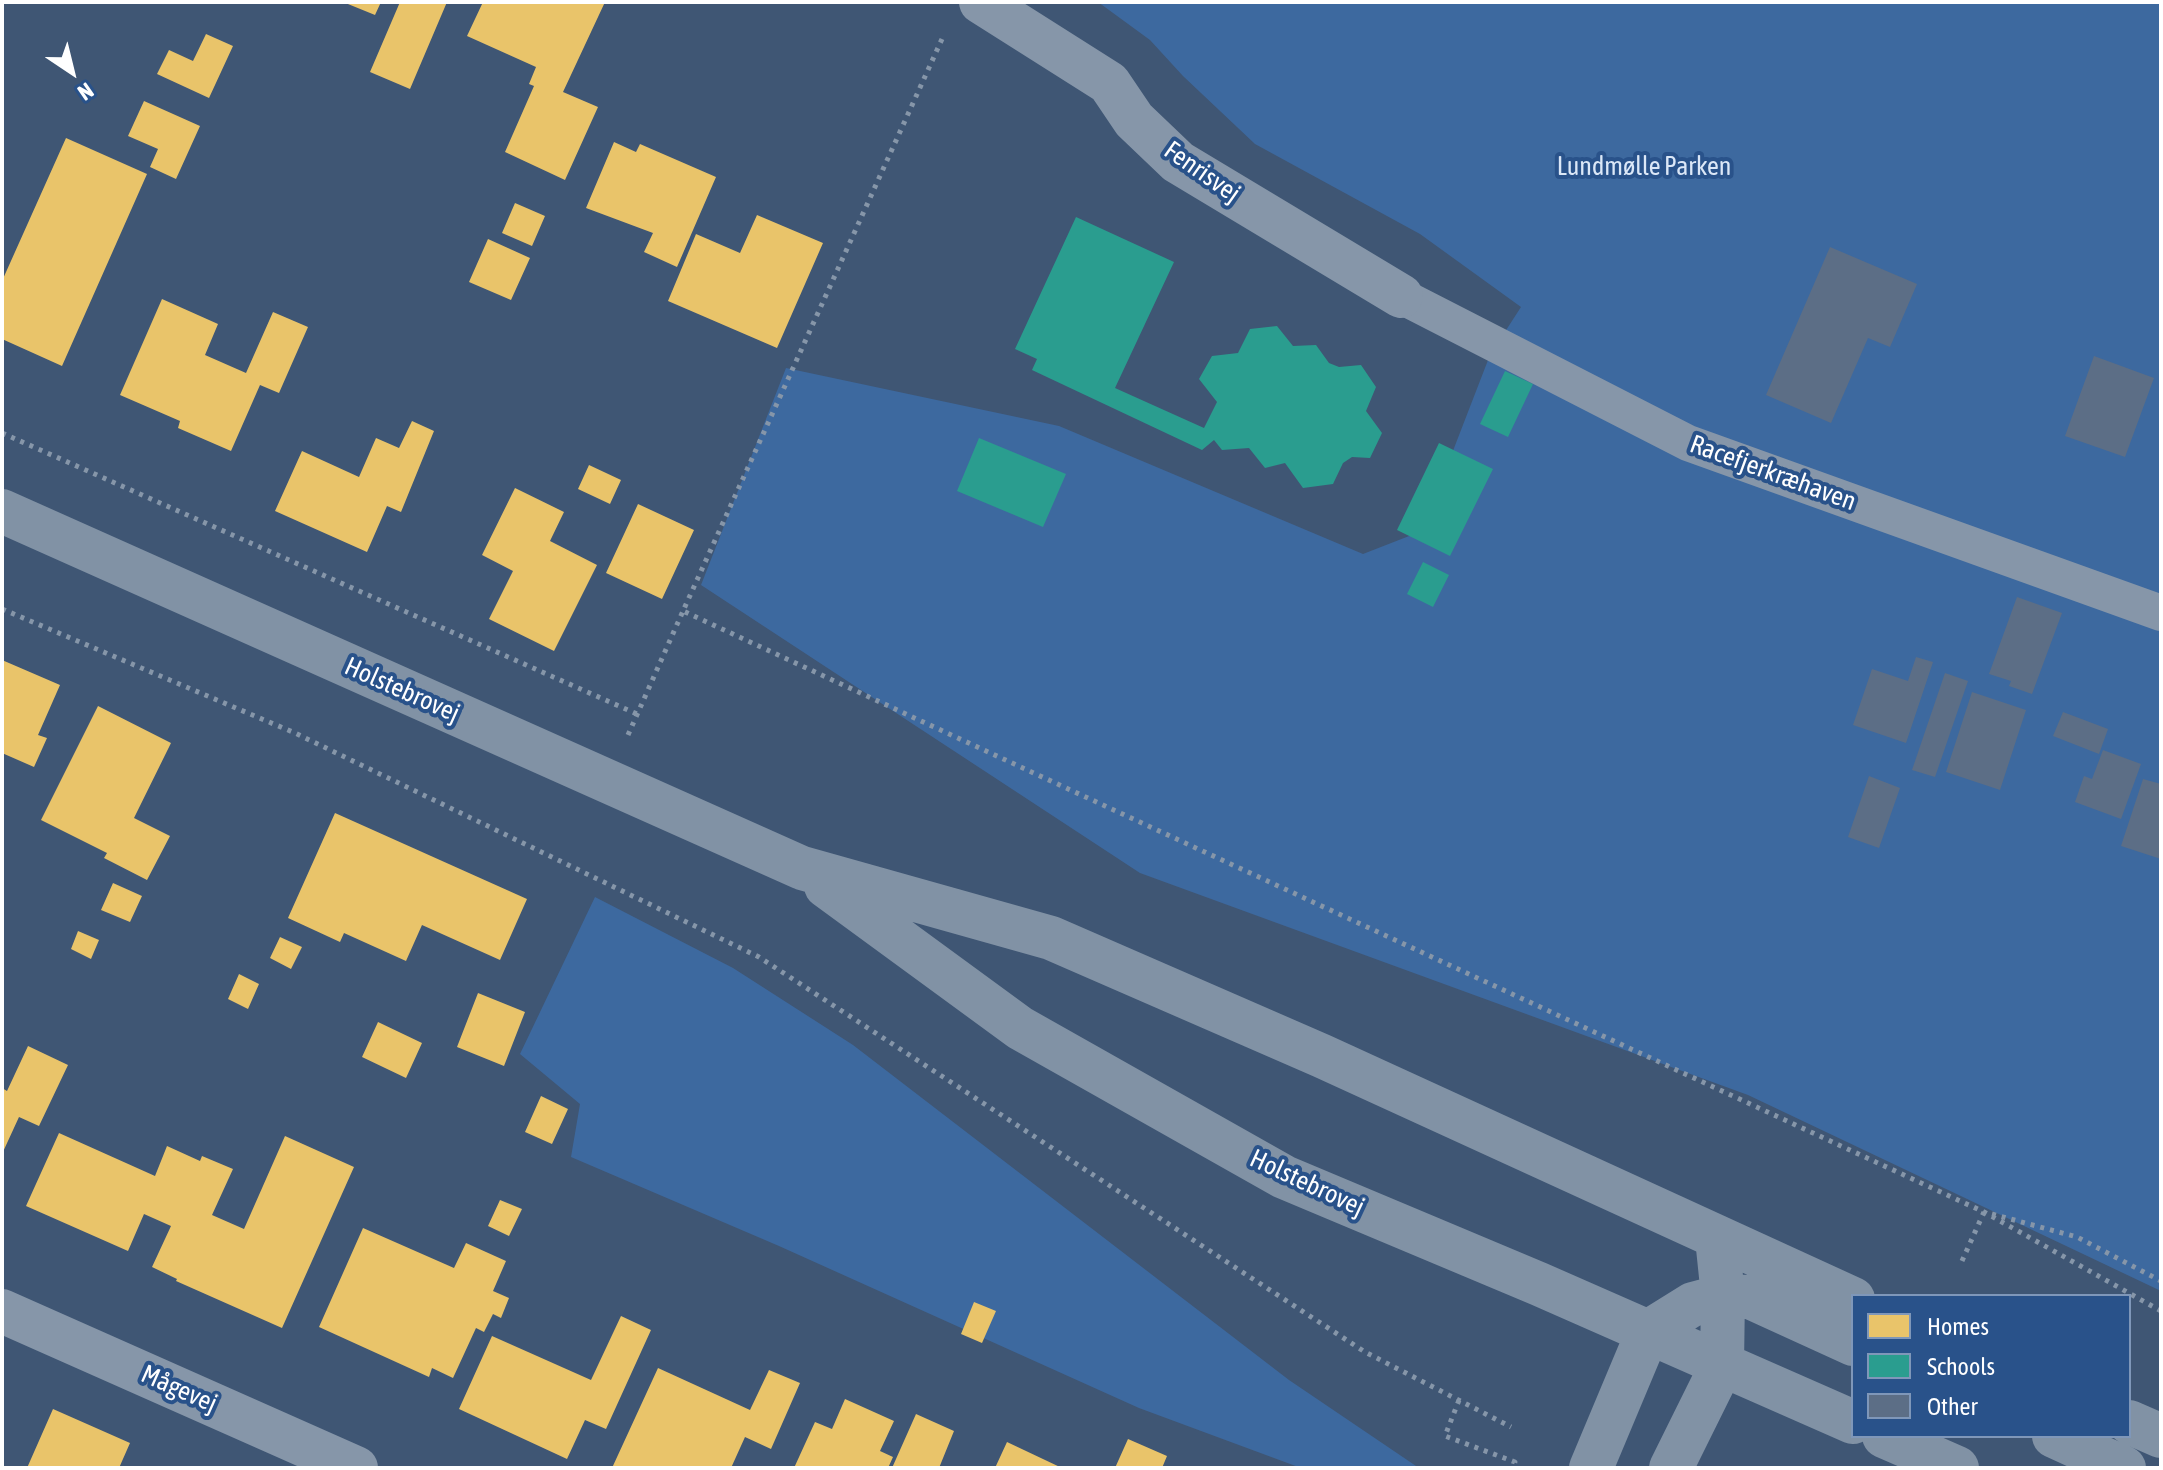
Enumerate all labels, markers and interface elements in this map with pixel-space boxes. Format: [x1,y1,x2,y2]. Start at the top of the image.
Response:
north arrow [32,32,112,112]
text: N [73,77,99,106]
street label: Fenrisvej [1158,135,1246,209]
park label: Lundmølle Parken [1557,151,1731,183]
street label: Racefjerkræhaven [1686,429,1860,517]
street label: Holstebrovej [340,651,464,729]
street label: Holstebrovej [1245,1143,1369,1223]
legend [1851,1294,2131,1438]
text: Homes [1927,1313,1989,1340]
text: Schools [1927,1353,1995,1380]
street label: Mågevej [136,1358,222,1420]
text: Other [1927,1393,1978,1420]

